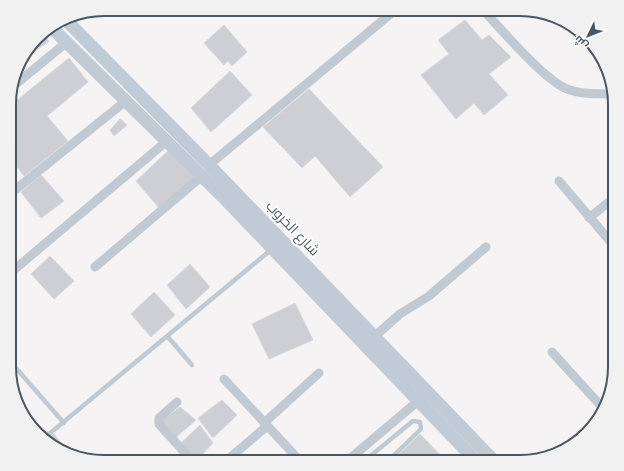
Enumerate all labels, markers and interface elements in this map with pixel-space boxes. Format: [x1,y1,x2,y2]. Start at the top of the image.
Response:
north arrow [568,16,608,56]
text: ش [570,33,591,53]
street label: شارع الخروب [262,196,324,259]

